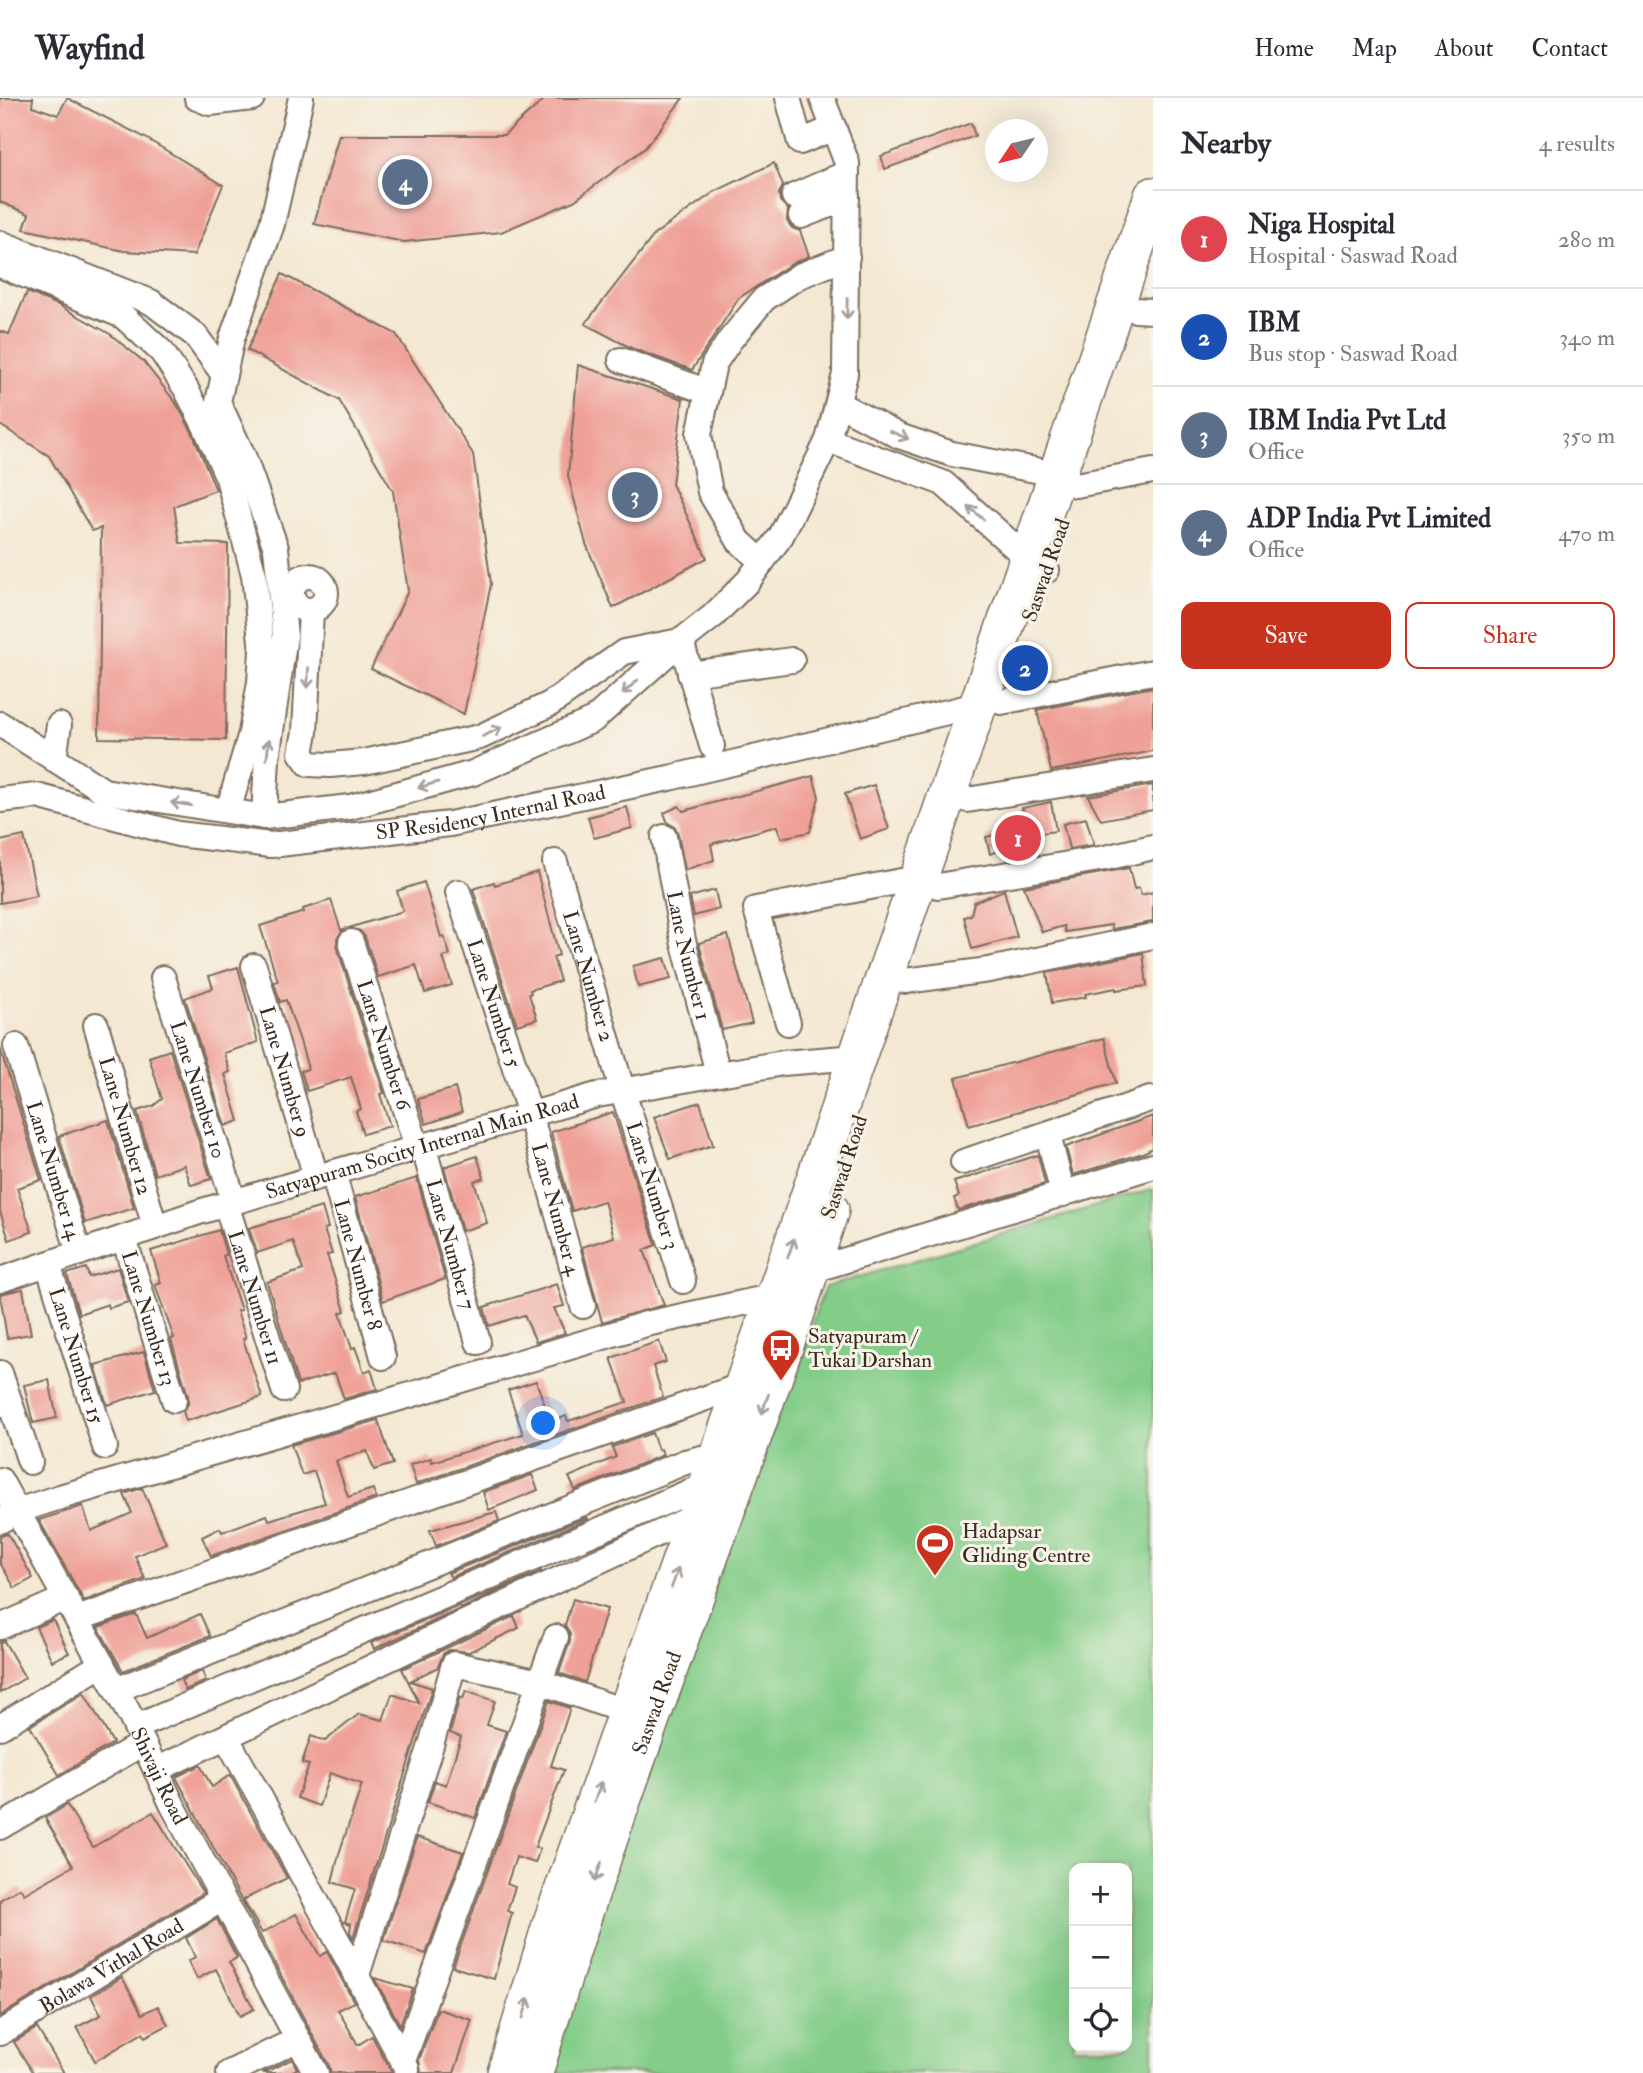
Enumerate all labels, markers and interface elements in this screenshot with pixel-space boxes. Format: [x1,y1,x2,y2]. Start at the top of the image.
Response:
text: Wayfind [35,28,145,69]
text: Home [1254,33,1314,64]
text: Map [1352,33,1397,64]
text: About [1435,33,1494,64]
text: Contact [1532,33,1608,64]
north arrow [985,119,1048,182]
text: Nearby [1181,125,1271,162]
text: 4 results [1539,129,1615,158]
pin: 4 [382,156,428,208]
text: Niga Hospital [1248,209,1395,241]
text: 1 [1200,225,1208,254]
text: 280 m [1558,225,1615,254]
text: Hospital · Saswad Road [1248,241,1458,270]
one-way arrow [840,297,853,320]
text: IBM [1248,307,1301,339]
text: 2 [1198,323,1210,352]
text: 340 m [1559,323,1615,352]
text: Bus stop · Saswad Road [1248,339,1458,368]
text: IBM India Pvt Ltd [1248,405,1446,437]
text: 3 [1200,421,1208,450]
text: 350 m [1562,421,1615,450]
one-way arrow [888,429,909,442]
text: Office [1248,437,1304,466]
pin: 3 [612,469,658,521]
text: ADP India Pvt Limited [1248,503,1491,535]
one-way arrow [968,504,985,521]
street label: Saswad Road [1016,514,1077,625]
text: 4 [1198,519,1210,548]
text: 470 m [1558,519,1615,548]
text: Office [1248,535,1304,564]
button: Save [1181,602,1391,669]
button: Share [1405,602,1615,669]
pin: 2 [1002,642,1048,694]
one-way arrow [301,666,314,689]
one-way arrow [622,678,639,695]
one-way arrow [481,724,502,738]
one-way arrow [262,738,275,761]
street label: SP Residency Internal Road [375,779,608,847]
one-way arrow [418,780,440,793]
one-way arrow [170,797,193,810]
pin: 1 [995,812,1041,864]
street label: Lane Number 1 [660,889,717,1023]
street label: Lane Number 2 [556,908,620,1045]
street label: Lane Number 5 [460,936,527,1072]
street label: Lane Number 6 [350,976,418,1115]
street label: Lane Number 9 [252,1003,317,1140]
street label: Lane Number 10 [163,1018,232,1162]
street label: Lane Number 12 [92,1054,158,1198]
street label: Satyapuram Socity Internal Main Road [263,1088,583,1206]
street label: Lane Number 14 [20,1098,88,1245]
street label: Saswad Road [815,1111,874,1223]
street label: Lane Number 3 [619,1118,685,1253]
street label: Lane Number 4 [525,1140,587,1280]
street label: Lane Number 7 [419,1176,481,1313]
street label: Lane Number 8 [327,1196,388,1333]
street label: Lane Number 11 [221,1227,288,1368]
one-way arrow [786,1237,798,1259]
street label: Lane Number 13 [115,1247,182,1389]
street label: Lane Number 15 [42,1284,110,1428]
place label: Satyapuram / Tukai Darshan [808,1323,932,1374]
bus stop icon: Satyapuram / Tukai Darshan [760,1327,802,1382]
one-way arrow [758,1392,770,1414]
your location [526,1406,560,1440]
place label: Hadapsar Gliding Centre [962,1518,1090,1569]
sports icon: Hadapsar Gliding Centre [914,1522,956,1577]
one-way arrow [670,1567,682,1589]
street label: Saswad Road [626,1647,688,1758]
street label: Shivaji Road [124,1723,194,1830]
one-way arrow [592,1781,605,1803]
one-way arrow [591,1860,603,1882]
map controls [1069,1863,1132,2052]
button: + [1069,1863,1132,1926]
street label: Bolawa Vithal Road [34,1912,189,2020]
button: − [1069,1926,1132,1989]
button: locate [1069,1989,1132,2052]
one-way arrow [520,1997,533,2019]

